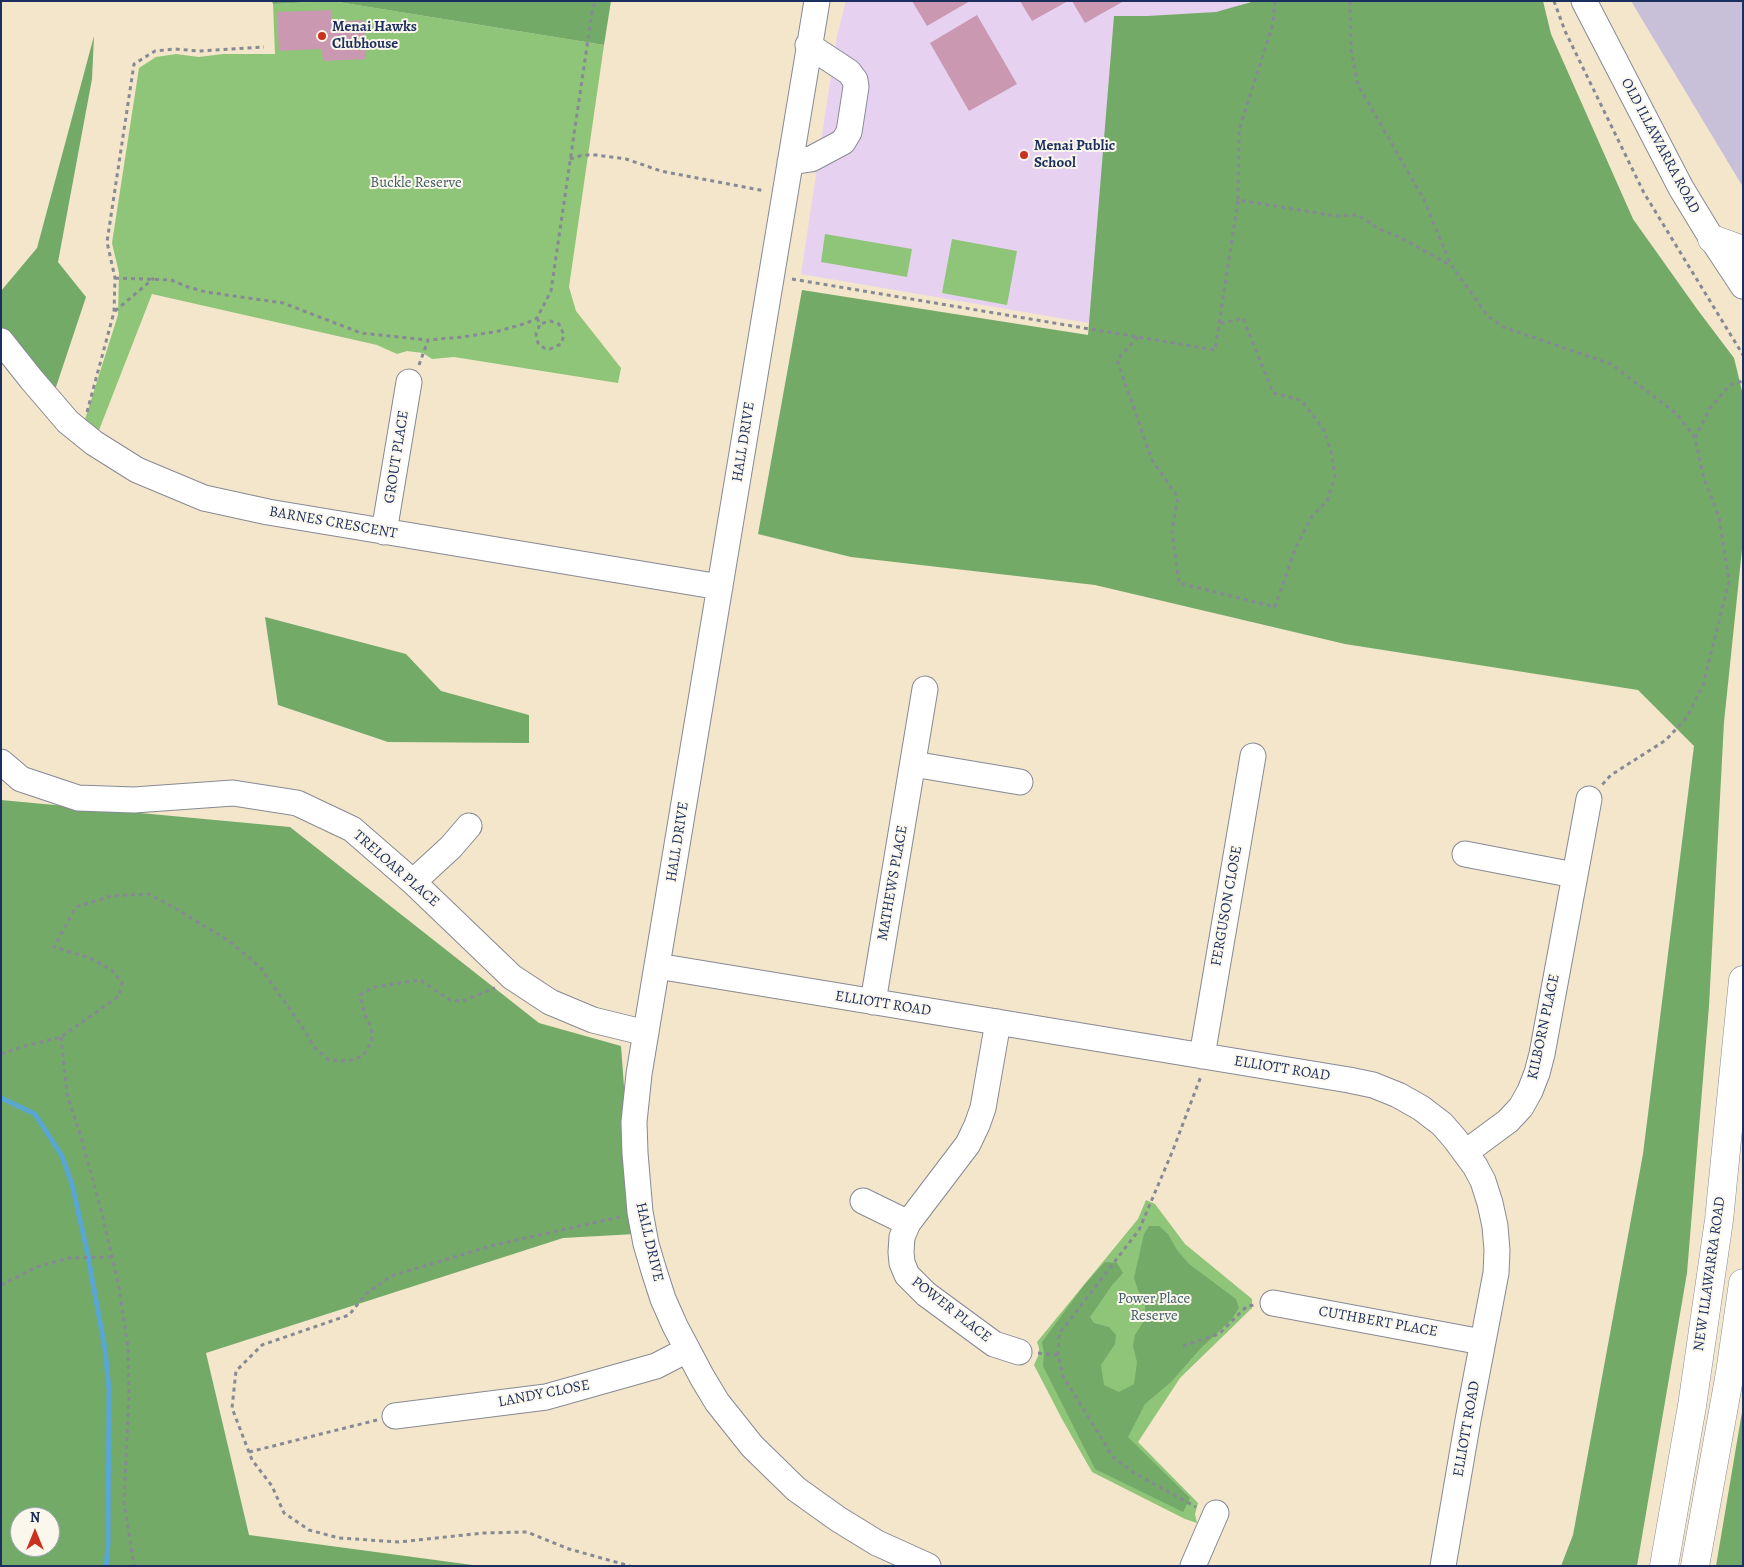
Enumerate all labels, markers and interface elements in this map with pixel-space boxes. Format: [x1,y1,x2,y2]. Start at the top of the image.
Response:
place label: Menai Hawks Clubhouse [332,18,417,53]
marker: Menai Hawks Clubhouse [316,30,328,42]
street label: OLD ILLAWARRA ROAD [1617,75,1703,217]
place label: Menai Public School [1034,137,1115,172]
marker: Menai Public School [1018,149,1030,161]
park label: Buckle Reserve [370,174,462,192]
street label: HALL DRIVE [729,401,759,483]
street label: GROUT PLACE [381,409,413,505]
street label: BARNES CRESCENT [268,503,398,543]
street label: HALL DRIVE [663,801,693,883]
street label: MATHEWS PLACE [874,824,912,942]
street label: TRELOAR PLACE [349,827,443,911]
street label: FERGUSON CLOSE [1208,844,1246,968]
street label: KILBORN PLACE [1524,973,1564,1081]
street label: ELLIOTT ROAD [834,988,932,1020]
street label: ELLIOTT ROAD [1233,1053,1331,1085]
street label: NEW ILLAWARRA ROAD [1690,1195,1730,1353]
street label: HALL DRIVE [631,1201,667,1283]
street label: POWER PLACE [908,1273,994,1347]
park label: Power Place Reserve [1118,1290,1190,1325]
street label: CUTHBERT PLACE [1317,1303,1439,1341]
street label: LANDY CLOSE [497,1376,591,1412]
street label: ELLIOTT ROAD [1450,1380,1484,1478]
north arrow [10,1507,60,1557]
text: N [30,1508,40,1527]

